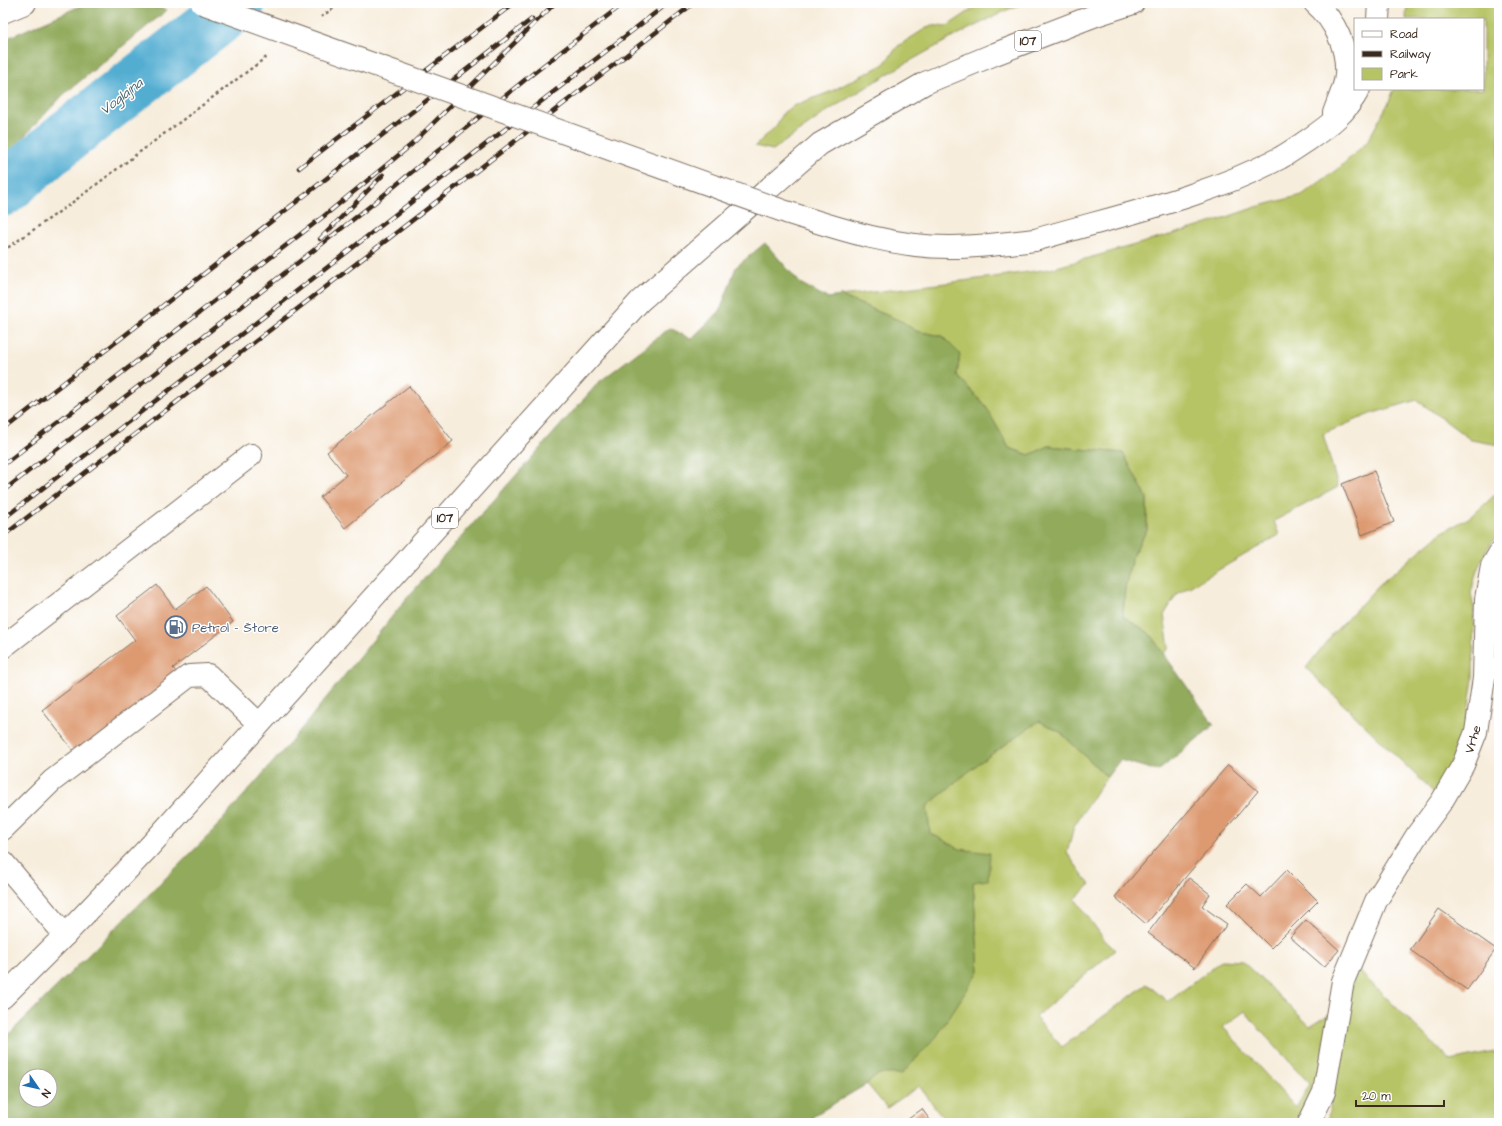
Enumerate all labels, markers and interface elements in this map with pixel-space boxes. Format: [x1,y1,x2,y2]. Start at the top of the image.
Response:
legend [1354,18,1484,90]
text: Road [1390,26,1418,43]
road number: 107 [1015,31,1041,51]
text: Railway [1390,46,1431,64]
text: Park [1390,66,1418,83]
water label: Voglajna [96,73,148,120]
road number: 107 [432,508,458,528]
fuel station icon: Petrol - Štore [163,614,189,640]
place label: Petrol - Štore [192,619,279,637]
street label: Vrhe [1460,723,1486,756]
north arrow [18,1068,58,1108]
scale bar [1356,1082,1444,1108]
text: N [38,1086,54,1100]
text: 20 m [1362,1088,1391,1105]

